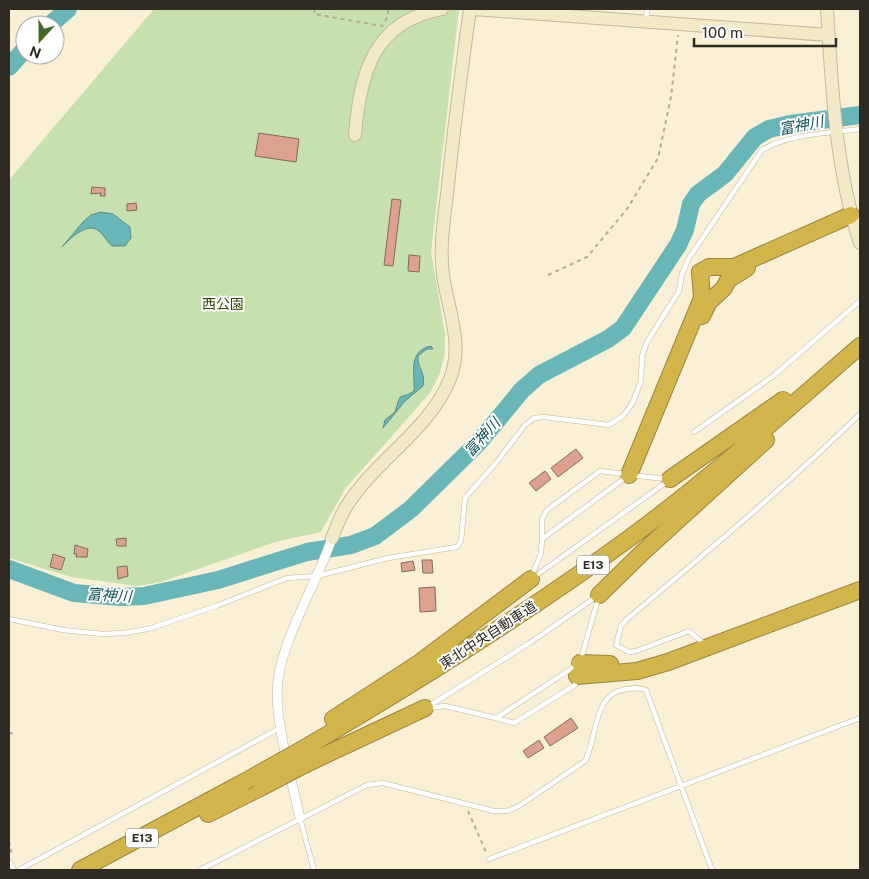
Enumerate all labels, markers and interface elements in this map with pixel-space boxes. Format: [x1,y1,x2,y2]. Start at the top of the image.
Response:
north arrow [15,15,65,65]
scale bar [694,15,836,47]
text: 100 m [702,24,743,41]
text: N [27,43,43,62]
water label: 富神川 [777,112,827,138]
park label: 西公園 [202,296,244,312]
water label: 富神川 [461,413,505,459]
road number: E13 [577,556,609,574]
water label: 富神川 [86,585,134,605]
street label: 東北中央自動車道 [437,598,539,672]
road number: E13 [126,828,158,848]

